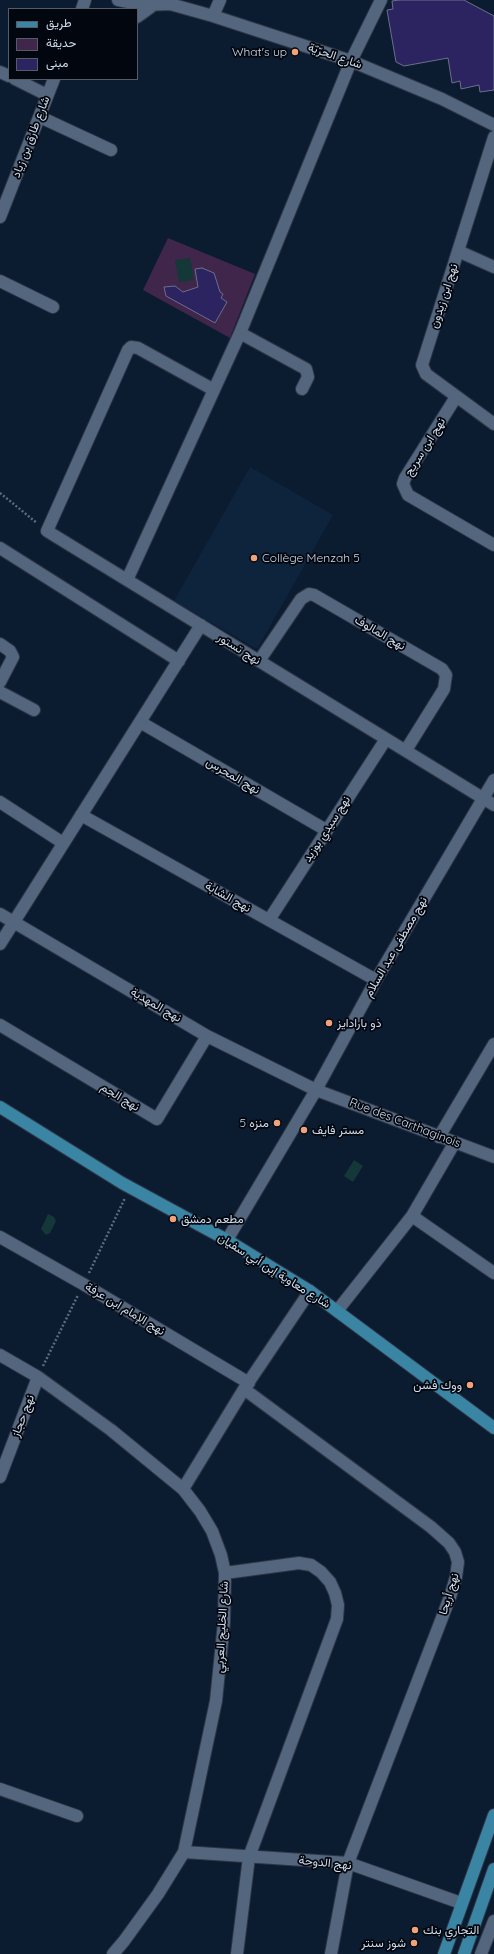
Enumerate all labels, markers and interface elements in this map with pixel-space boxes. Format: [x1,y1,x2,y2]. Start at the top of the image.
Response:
legend [8,8,138,80]
text: طريق [46,15,71,30]
text: حديقة [46,35,76,50]
street label: شارع الحرّيّة [306,40,364,72]
place label: What's up [232,45,287,59]
marker: What's up [290,47,300,57]
text: مبنى [46,55,68,70]
street label: شارع طارق بن زياد [9,94,53,180]
street label: نهج ابن زيدون [427,262,461,330]
street label: نهج ابن سريج [401,415,449,479]
place label: Collège Menzah 5 [262,551,360,565]
marker: Collège Menzah 5 [249,553,259,563]
street label: نهج المالوف [352,613,408,653]
street label: نهج تستور [215,630,263,668]
street label: نهج المحرس [203,755,263,797]
street label: نهج سيدي بوزيد [300,793,354,865]
street label: نهج الشابة [203,879,253,915]
street label: نهج مصطفى عبد السلام [361,894,431,1000]
street label: نهج المهدية [128,985,184,1025]
place label: ذو بارادايز [337,1016,381,1030]
marker: ذو بارادايز [324,1018,334,1028]
street label: نهج الجم [98,1080,142,1114]
street label: Rue des Carthaginois [347,1095,463,1151]
place label: منزه 5 [239,1116,269,1130]
marker: منزه 5 [272,1118,282,1128]
place label: مستر فايف [312,1123,364,1137]
marker: مستر فايف [299,1125,309,1135]
place label: مطعم دمشق [181,1212,244,1226]
marker: مطعم دمشق [168,1214,178,1224]
street label: شارع معاوية إبن أبي سفيان [215,1230,333,1312]
street label: نهج الإمام ابن عرفة [82,1280,168,1338]
place label: ووك فشن [413,1378,462,1392]
marker: ووك فشن [465,1380,475,1390]
street label: نهج حجاز [8,1393,38,1439]
street label: نهج أريحا [436,1571,462,1617]
street label: شارع الخليج العربي [212,1581,232,1673]
street label: نهج الدوحة [298,1853,352,1873]
place label: التجاري بنك [423,1923,479,1937]
marker: التجاري بنك [410,1925,420,1935]
place label: شوز سنتر [361,1936,406,1950]
marker: شوز سنتر [409,1938,419,1948]

